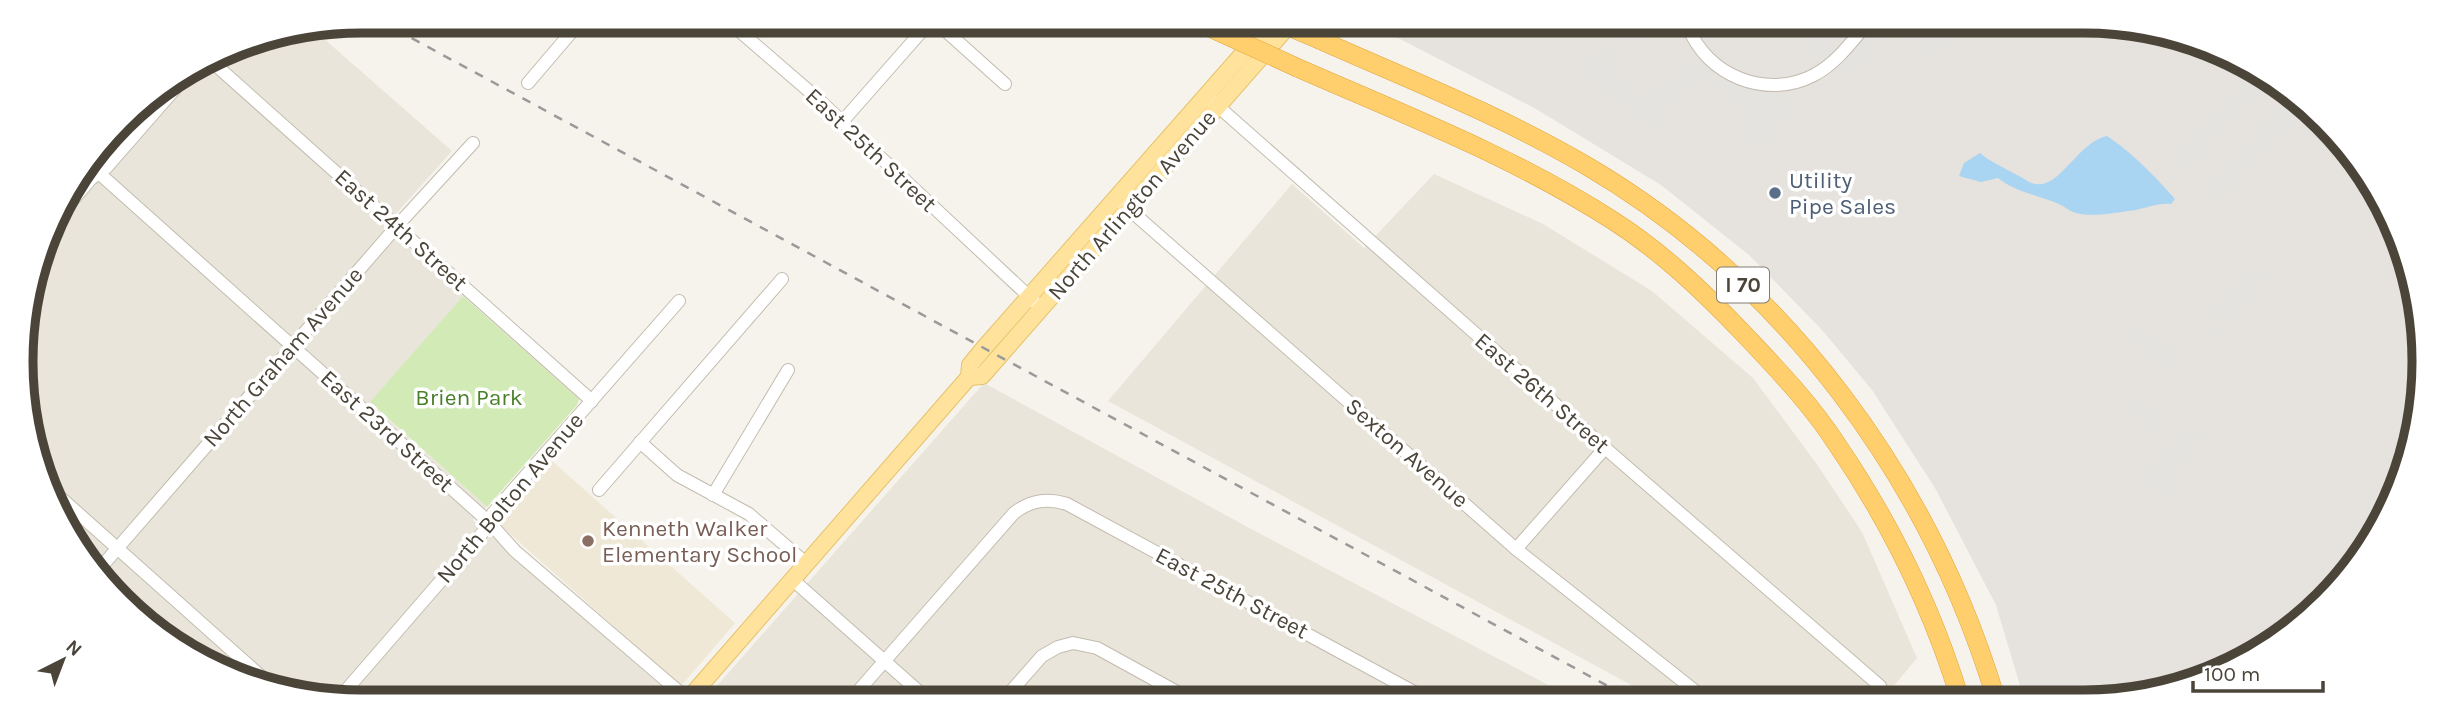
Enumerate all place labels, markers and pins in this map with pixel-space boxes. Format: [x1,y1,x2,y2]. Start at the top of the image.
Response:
place label: Utility Pipe Sales [1789,167,1896,220]
marker: Utility Pipe Sales [1767,185,1783,201]
place label: Kenneth Walker Elementary School [602,515,797,568]
marker: Kenneth Walker Elementary School [580,533,596,549]

